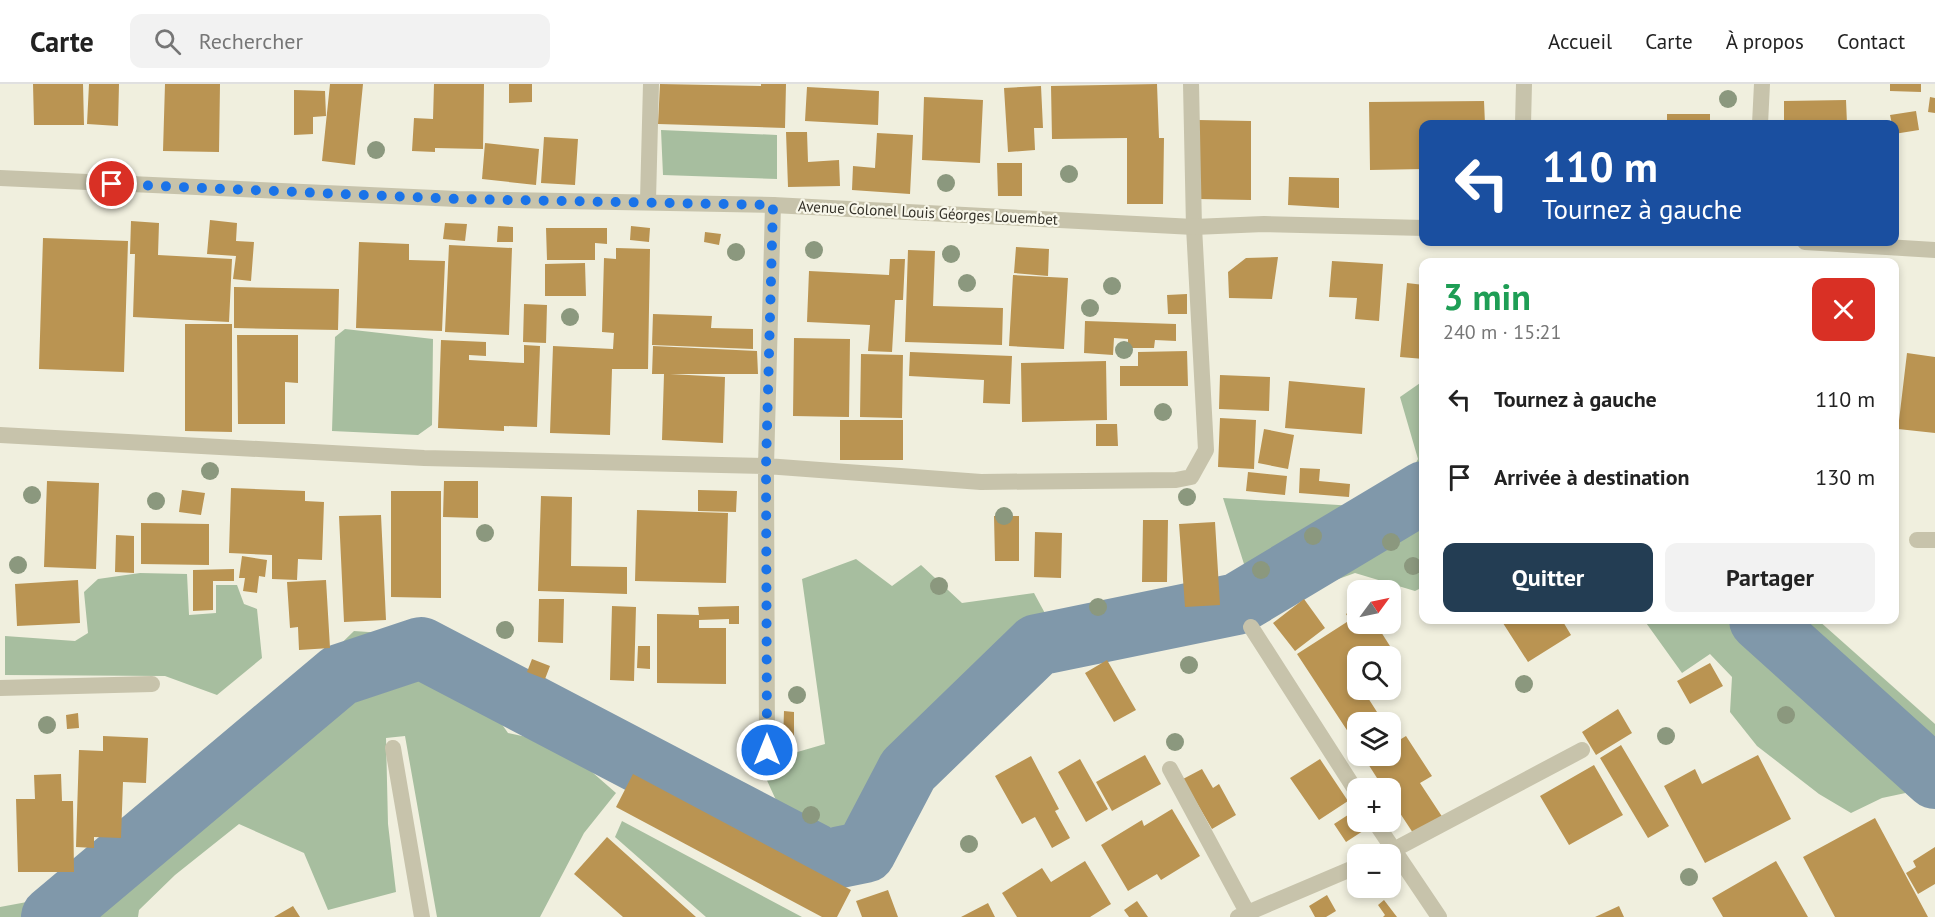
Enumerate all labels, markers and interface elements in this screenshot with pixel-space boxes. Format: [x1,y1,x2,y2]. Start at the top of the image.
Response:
search box [130,14,550,68]
text: Carte [30,23,94,60]
icon: search [151,25,184,58]
text: Rechercher [199,27,303,55]
text: Accueil [1548,28,1612,55]
text: Carte [1645,28,1693,55]
text: À propos [1726,28,1804,55]
text: Contact [1837,28,1905,55]
text: 110 m [1542,139,1658,194]
icon: left [1443,144,1521,222]
pin [86,158,137,209]
icon: arrive [95,167,128,200]
text: Tournez à gauche [1542,192,1742,226]
street label: Avenue Colonel Louis Géorges Louembet [798,196,1058,229]
text: 3 min [1443,273,1531,320]
button: close [1812,278,1875,341]
text: 240 m · 15:21 [1443,319,1561,345]
icon: left [1443,383,1476,416]
text: Tournez à gauche [1494,385,1657,413]
text: 110 m [1815,385,1875,413]
icon: arrive [1443,461,1476,494]
text: Arrivée à destination [1494,463,1690,491]
text: 130 m [1815,463,1875,491]
button: Quitter [1443,543,1653,612]
button: Partager [1665,543,1875,612]
north arrow [1347,580,1401,634]
map controls [1347,580,1401,898]
button: search [1347,646,1401,700]
button: layers [1347,712,1401,766]
position arrow [735,718,799,782]
button: + [1347,778,1401,832]
button: − [1347,844,1401,898]

